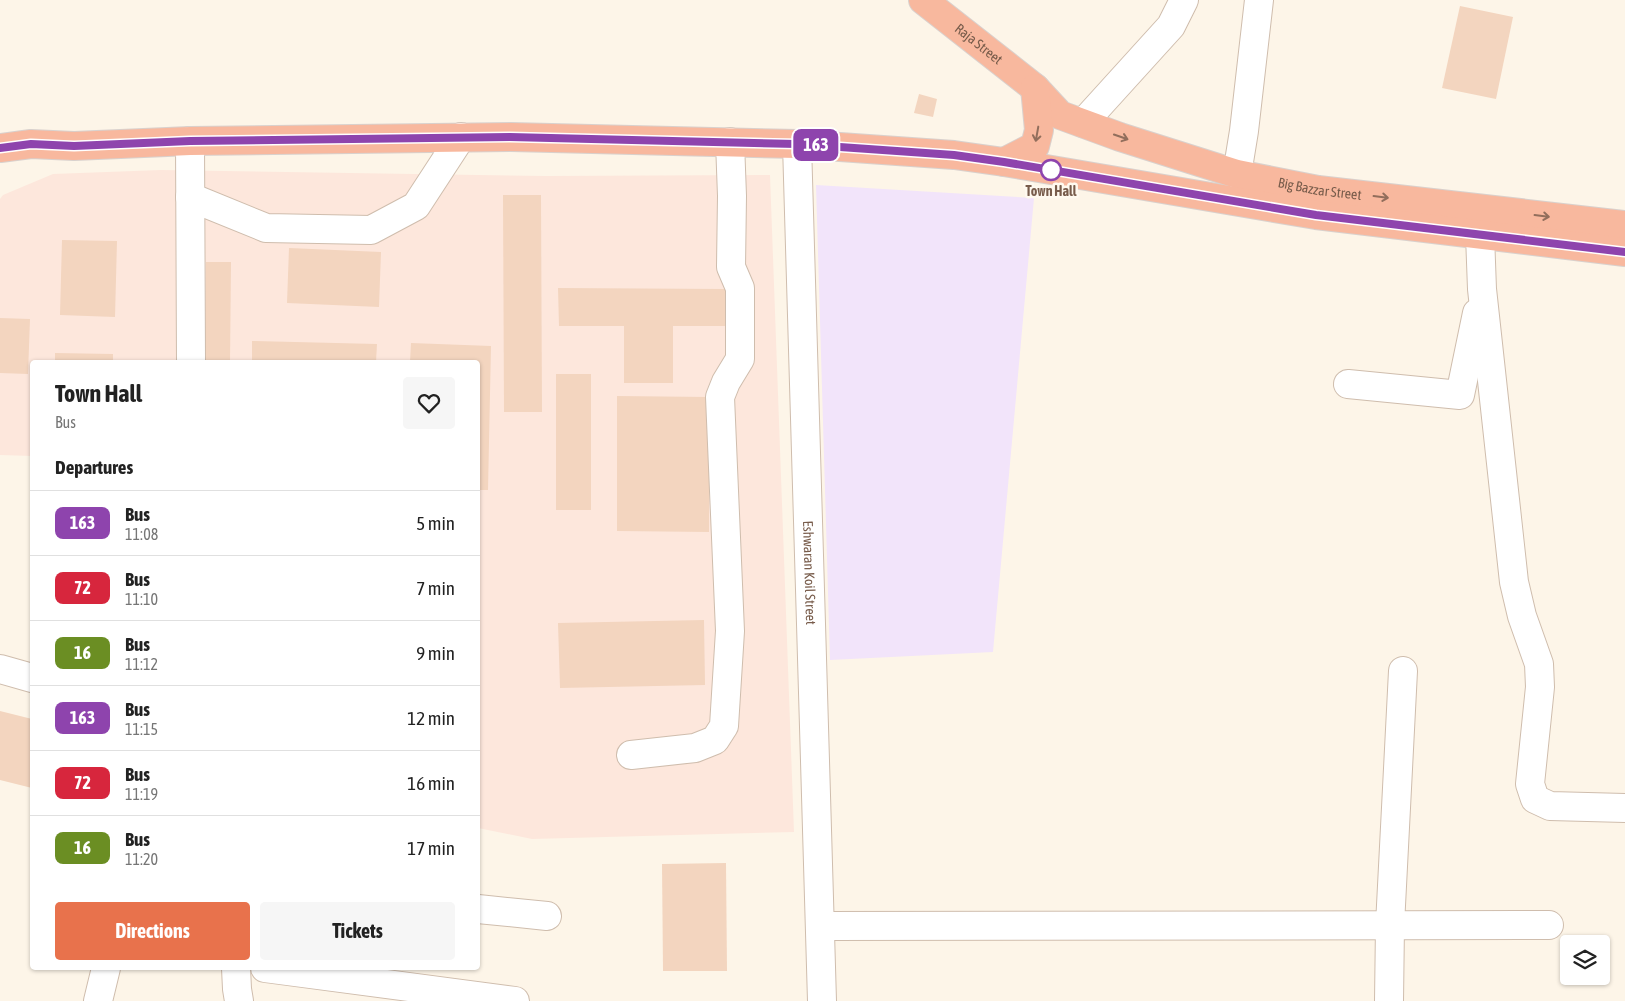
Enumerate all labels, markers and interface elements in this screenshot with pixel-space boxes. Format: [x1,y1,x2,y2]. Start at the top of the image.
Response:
street label: Raja Street [952,20,1006,67]
one-way arrow [1031,126,1041,142]
line badge: 163 [787,129,845,161]
one-way arrow [1112,133,1128,142]
text: 163 [803,134,829,155]
marker: Town Hall [1040,159,1062,181]
street label: Big Bazzar Street [1277,174,1362,203]
place label: Town Hall [1026,183,1077,199]
one-way arrow [1372,192,1388,202]
one-way arrow [1534,211,1550,221]
button: heart [403,377,455,429]
text: Town Hall [55,380,142,407]
text: Bus [55,413,76,431]
text: Departures [55,456,133,478]
text: Bus [125,503,150,525]
text: 163 [70,512,95,533]
text: 5 min [416,512,455,534]
street label: Eshwaran Koil Street [800,520,819,625]
text: 11:08 [125,525,158,543]
text: Bus [125,568,150,590]
text: 72 [74,577,91,598]
text: 7 min [416,577,455,599]
text: 11:10 [125,590,158,608]
text: Bus [125,633,150,655]
text: 16 [74,642,91,663]
text: 9 min [416,642,455,664]
text: 11:12 [125,655,158,673]
text: Bus [125,698,150,720]
text: 163 [70,707,95,728]
text: 12 min [407,707,455,729]
text: 11:15 [125,720,158,738]
text: Bus [125,763,150,785]
text: 72 [74,772,91,793]
text: 16 min [407,772,455,794]
text: 11:19 [125,785,158,803]
text: Bus [125,828,150,850]
text: 16 [74,837,91,858]
text: 17 min [407,837,455,859]
text: 11:20 [125,850,158,868]
button: Directions [55,902,250,960]
button: Tickets [260,902,455,960]
map controls [1560,935,1610,985]
button: layers [1560,935,1610,985]

